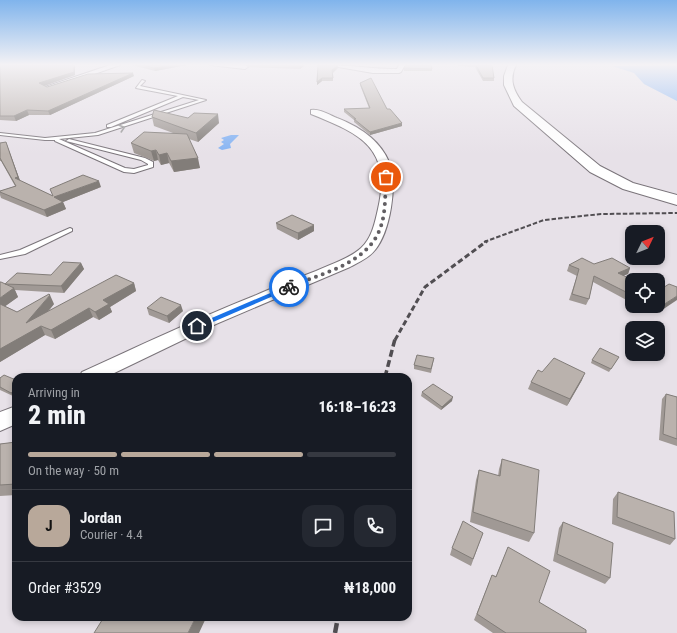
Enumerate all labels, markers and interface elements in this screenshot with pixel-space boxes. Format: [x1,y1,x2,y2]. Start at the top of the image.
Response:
one-way arrow [118,124,125,132]
pin [369,160,403,194]
icon: bag [375,166,397,188]
north arrow [625,225,665,265]
map controls [625,225,665,361]
courier [269,267,309,307]
button: locate [625,273,665,313]
icon: bike [278,276,300,298]
pin [180,309,214,343]
icon: home [186,315,208,337]
button: layers [625,321,665,361]
text: Arriving in [28,385,80,400]
text: 16:18–16:23 [318,398,396,416]
text: 2 min [28,400,86,430]
text: On the way · 50 m [28,463,119,478]
button: chat [302,505,344,547]
button: phone [354,505,396,547]
text: Jordan [80,509,122,527]
text: J [45,517,53,535]
text: Courier · 4.4 [80,527,143,542]
text: Order #3529 [28,579,102,597]
text: ₦18,000 [344,579,396,597]

